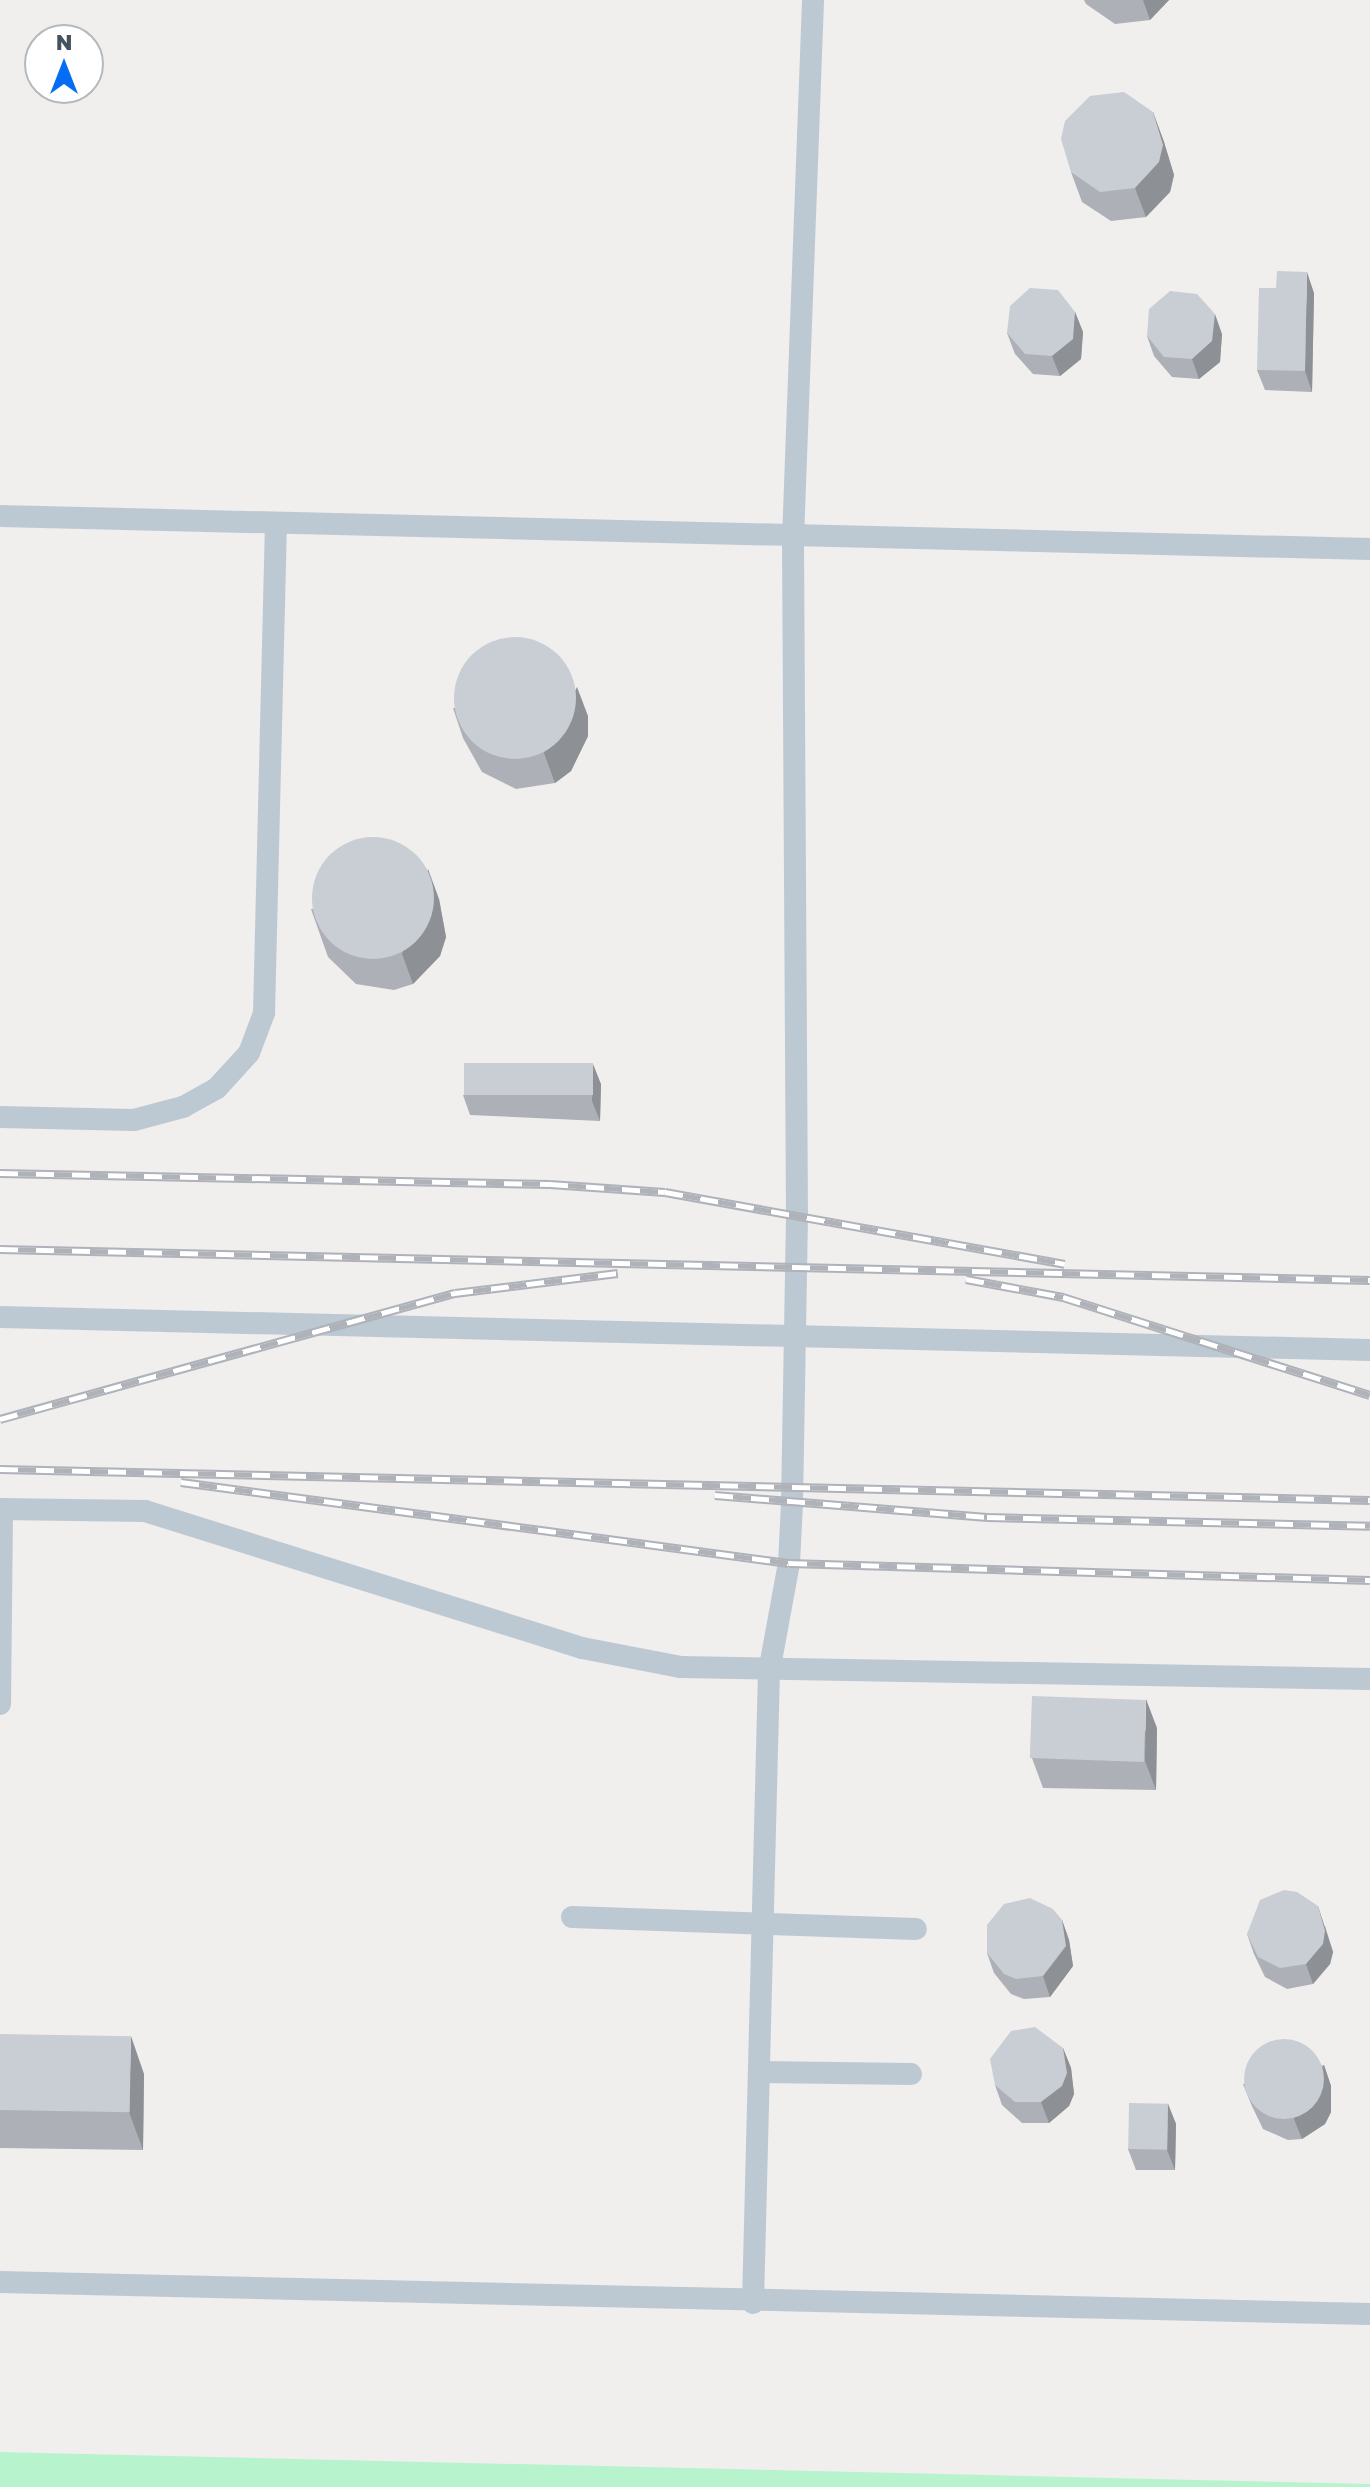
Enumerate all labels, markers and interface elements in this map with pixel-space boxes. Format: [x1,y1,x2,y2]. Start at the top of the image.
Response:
north arrow [24,24,104,104]
text: N [56,28,72,55]

